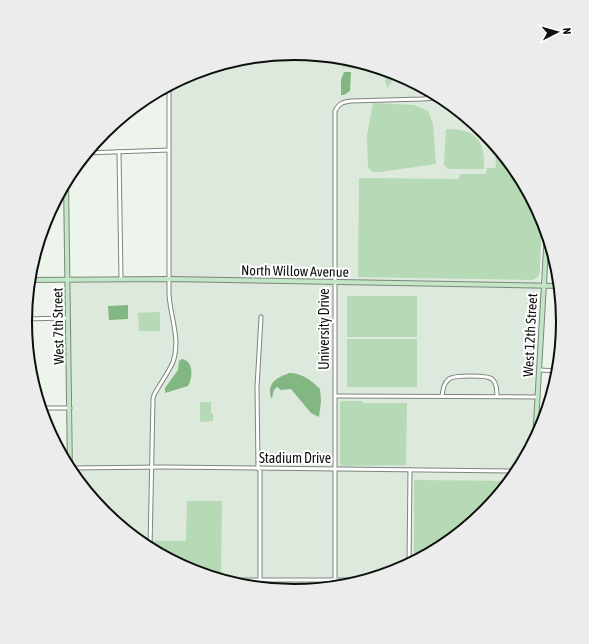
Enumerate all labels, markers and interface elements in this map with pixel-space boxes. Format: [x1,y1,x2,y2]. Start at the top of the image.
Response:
north arrow [537,12,577,52]
text: N [561,27,573,35]
street label: North Willow Avenue [241,262,349,280]
street label: West 7th Street [49,287,67,365]
street label: University Drive [316,288,332,370]
street label: West 12th Street [520,293,540,377]
street label: Stadium Drive [259,450,331,466]

